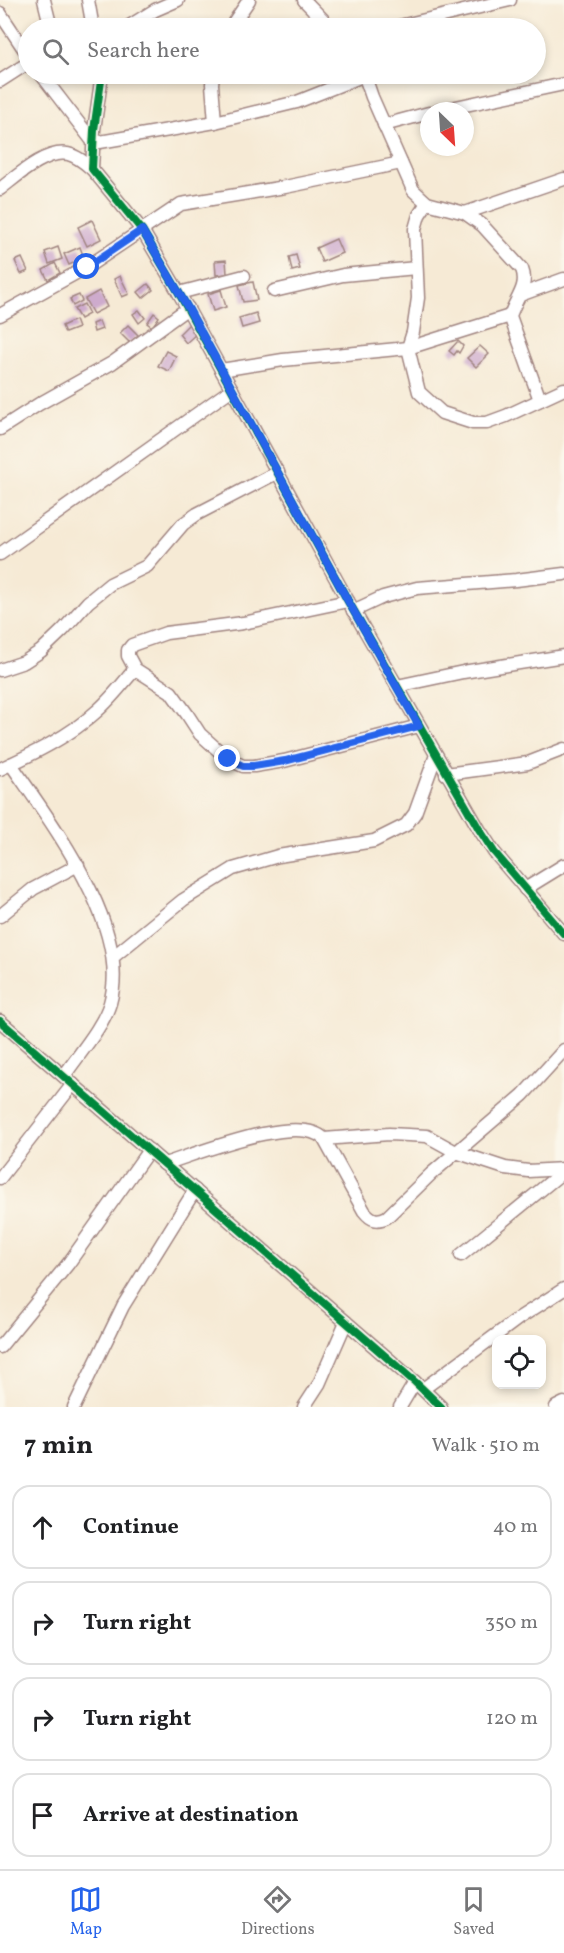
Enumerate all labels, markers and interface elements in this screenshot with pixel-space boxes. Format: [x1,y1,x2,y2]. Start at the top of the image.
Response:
search box [18,18,546,84]
icon: search [39,35,72,68]
text: Search here [87,36,200,67]
north arrow [420,102,474,156]
route start [73,253,99,279]
route end [214,745,240,771]
map controls [492,1335,546,1389]
button: locate [492,1335,546,1389]
text: 7 min [24,1428,93,1464]
text: Walk · 510 m [431,1432,540,1460]
icon: ahead [26,1511,59,1544]
text: Continue [83,1512,179,1543]
text: 40 m [493,1513,538,1541]
icon: right [26,1607,59,1640]
text: Turn right [83,1608,191,1639]
text: 350 m [485,1609,538,1637]
icon: right [26,1703,59,1736]
text: Turn right [83,1704,191,1735]
text: 120 m [486,1705,538,1733]
icon: arrive [26,1799,59,1832]
text: Arrive at destination [83,1800,299,1831]
tab: Map [69,1883,102,1941]
tab: Directions [241,1883,315,1941]
tab: Saved [453,1883,495,1941]

